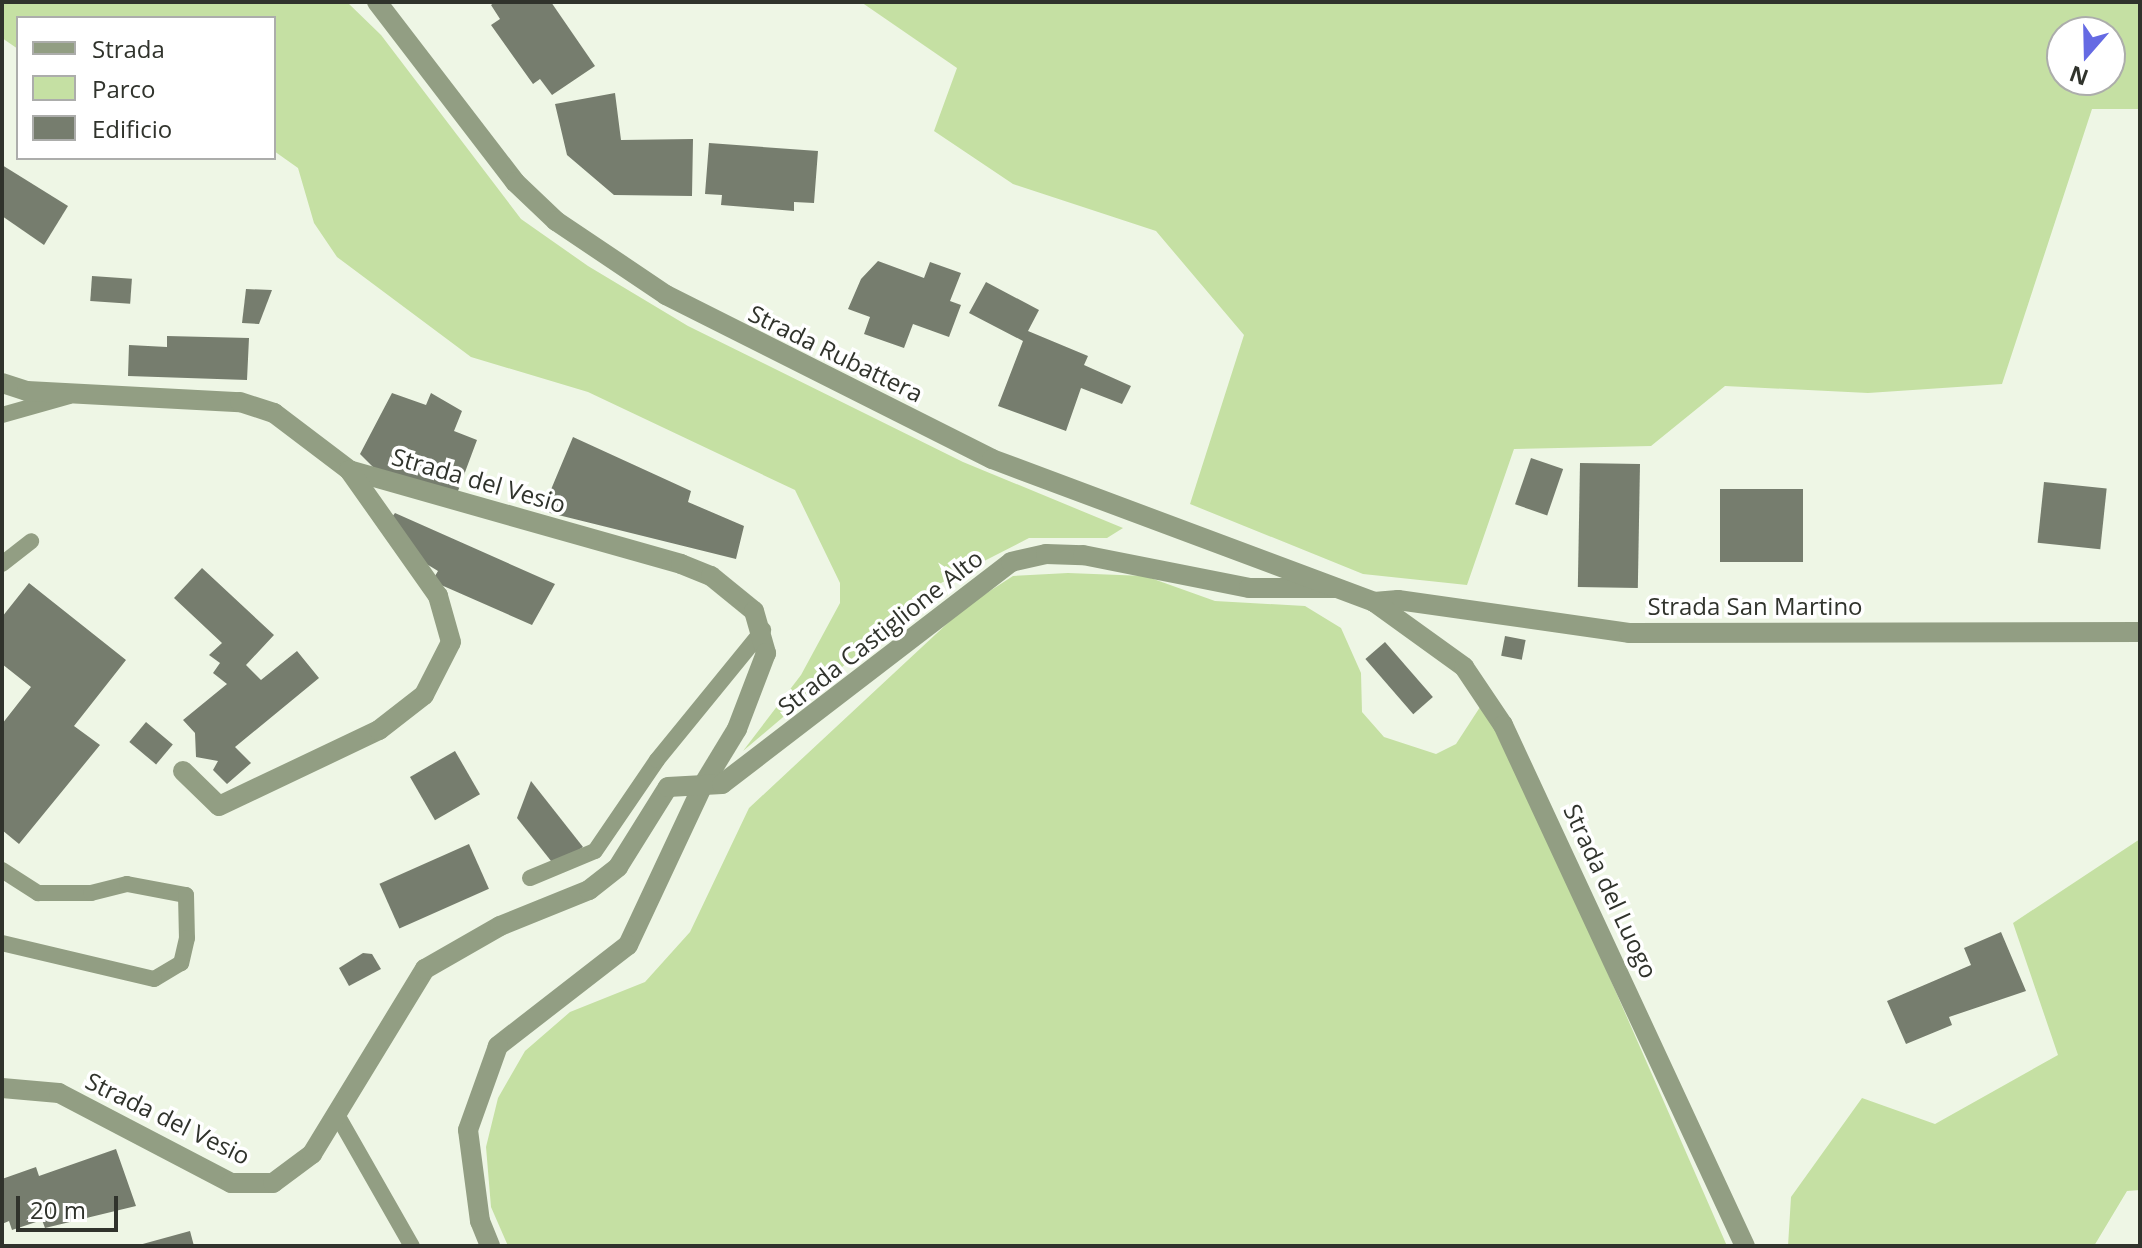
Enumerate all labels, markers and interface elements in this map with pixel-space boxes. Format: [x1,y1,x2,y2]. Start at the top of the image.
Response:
legend [16,16,276,160]
north arrow [2046,16,2126,96]
text: Strada [92,32,165,65]
text: N [2065,60,2092,94]
text: Parco [92,72,156,105]
text: Edificio [92,112,172,145]
street label: Strada Rubattera [744,298,928,408]
street label: Strada del Vesio [389,441,569,519]
street label: Strada Castiglione Alto [772,543,988,721]
street label: Strada San Martino [1647,592,1863,620]
street label: Strada del Luogo [1558,799,1664,983]
street label: Strada del Vesio [81,1066,255,1170]
scale bar [20,1180,122,1230]
text: 20 m [30,1193,86,1226]

